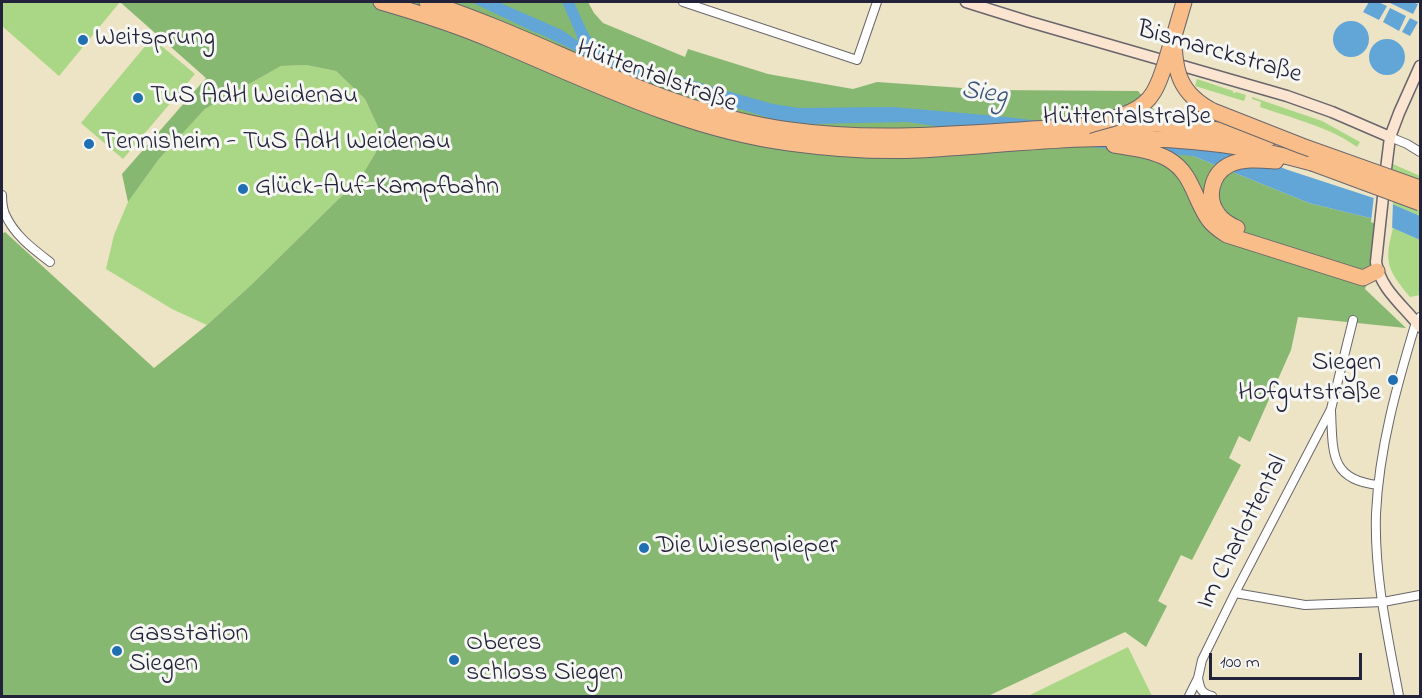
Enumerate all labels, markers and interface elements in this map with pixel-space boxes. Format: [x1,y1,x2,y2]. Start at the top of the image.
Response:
street label: Bismarckstraße [1133,16,1305,92]
place label: Weitsprung [95,24,215,56]
marker: Weitsprung [76,33,90,47]
street label: Hüttentalstraße [572,35,740,121]
water label: Sieg [959,76,1009,114]
place label: TuS AdH Weidenau [150,82,358,114]
marker: TuS AdH Weidenau [131,91,145,105]
street label: Hüttentalstraße [1043,103,1211,135]
place label: Tennisheim - TuS AdH Weidenau [101,128,451,160]
marker: Tennisheim - TuS AdH Weidenau [82,137,96,151]
place label: Glück-Auf-Kampfbahn [255,173,499,205]
marker: Glück-Auf-Kampfbahn [236,182,250,196]
place label: Siegen Hofgutstraße [1238,349,1381,410]
marker: Siegen Hofgutstraße [1386,373,1400,387]
street label: Im Charlottental [1192,451,1296,615]
place label: Die Wiesenpieper [656,532,838,564]
marker: Die Wiesenpieper [637,541,651,555]
place label: Gasstation Siegen [129,620,248,682]
place label: Oberes schloss Siegen [466,629,623,690]
scale bar [1212,641,1365,679]
marker: Gasstation Siegen [110,644,124,658]
text: 100 m [1220,650,1260,676]
marker: Oberes schloss Siegen [447,653,461,667]

